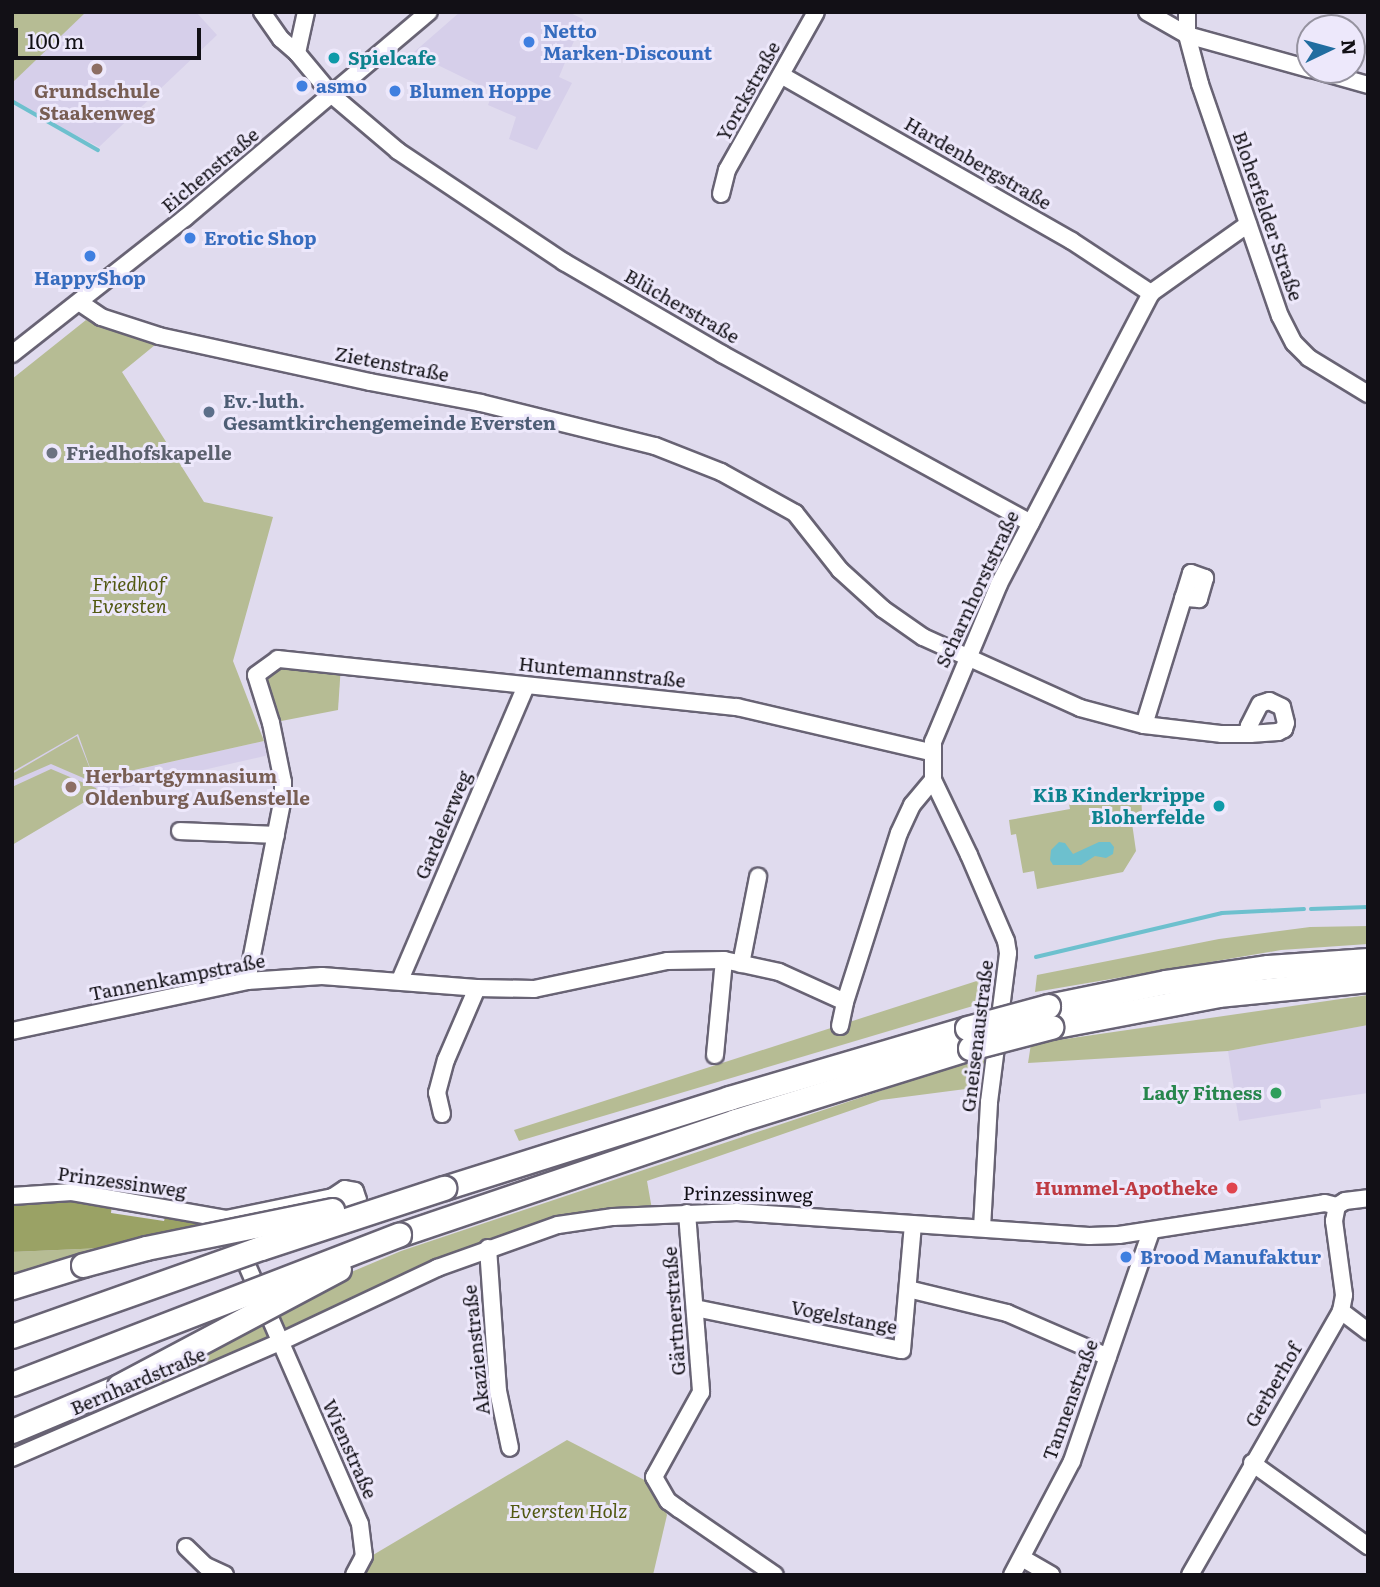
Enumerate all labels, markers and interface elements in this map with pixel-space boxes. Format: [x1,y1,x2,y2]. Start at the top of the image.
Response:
scale bar [18,14,205,58]
north arrow [1296,14,1366,84]
place label: Netto Marken-Discount [543,20,712,64]
text: 100 m [27,24,84,55]
marker: Netto Marken-Discount [521,34,537,50]
street label: Yorckstraße [711,37,785,145]
text: N [1335,38,1365,57]
place label: Spielcafe [348,47,436,69]
marker: Spielcafe [326,50,342,66]
marker: Grundschule Staakenweg [89,61,105,77]
place label: asmo [316,75,367,97]
marker: asmo [294,78,310,94]
place label: Grundschule Staakenweg [34,80,160,124]
place label: Blumen Hoppe [409,80,551,102]
marker: Blumen Hoppe [387,83,403,99]
street label: Hardenbergstraße [900,112,1056,214]
street label: Eichenstraße [157,123,263,217]
street label: Bloherfelder Straße [1228,128,1308,304]
place label: Erotic Shop [204,227,316,249]
marker: Erotic Shop [182,230,198,246]
marker: HappyShop [82,248,98,264]
street label: Blücherstraße [621,264,743,348]
place label: HappyShop [34,267,146,289]
street label: Zietenstraße [333,342,451,386]
place label: Ev.-luth. Gesamtkirchengemeinde Eversten [223,390,556,434]
marker: Ev.-luth. Gesamtkirchengemeinde Eversten [201,404,217,420]
place label: Friedhofskapelle [66,442,232,464]
marker: Friedhofskapelle [44,445,60,461]
street label: Scharnhorststraße [931,507,1023,671]
park label: Friedhof Eversten [91,573,167,617]
street label: Huntemannstraße [517,652,687,692]
place label: Herbartgymnasium Oldenburg Außenstelle [85,765,310,809]
street label: Gardelerweg [410,767,476,883]
marker: Herbartgymnasium Oldenburg Außenstelle [63,779,79,795]
place label: KiB Kinderkrippe Bloherfelde [1033,784,1205,828]
marker: KiB Kinderkrippe Bloherfelde [1211,798,1227,814]
street label: Tannenkampstraße [87,949,267,1005]
street label: Gneisenaustraße [956,959,998,1113]
place label: Lady Fitness [1142,1082,1262,1104]
marker: Lady Fitness [1268,1085,1284,1101]
street label: Prinzessinweg [56,1162,188,1202]
place label: Hummel-Apotheke [1035,1177,1218,1199]
marker: Hummel-Apotheke [1224,1180,1240,1196]
street label: Prinzessinweg [683,1181,813,1207]
street label: Gärtnerstraße [658,1246,690,1376]
place label: Brood Manufaktur [1140,1246,1321,1268]
marker: Brood Manufaktur [1118,1249,1134,1265]
street label: Akazienstraße [458,1284,494,1416]
street label: Vogelstange [789,1296,899,1338]
street label: Tannenstraße [1038,1336,1102,1464]
street label: Gerberhof [1240,1339,1306,1431]
street label: Bernhardstraße [67,1342,209,1420]
street label: Wienstraße [318,1396,382,1502]
park label: Eversten Holz [509,1500,627,1522]

